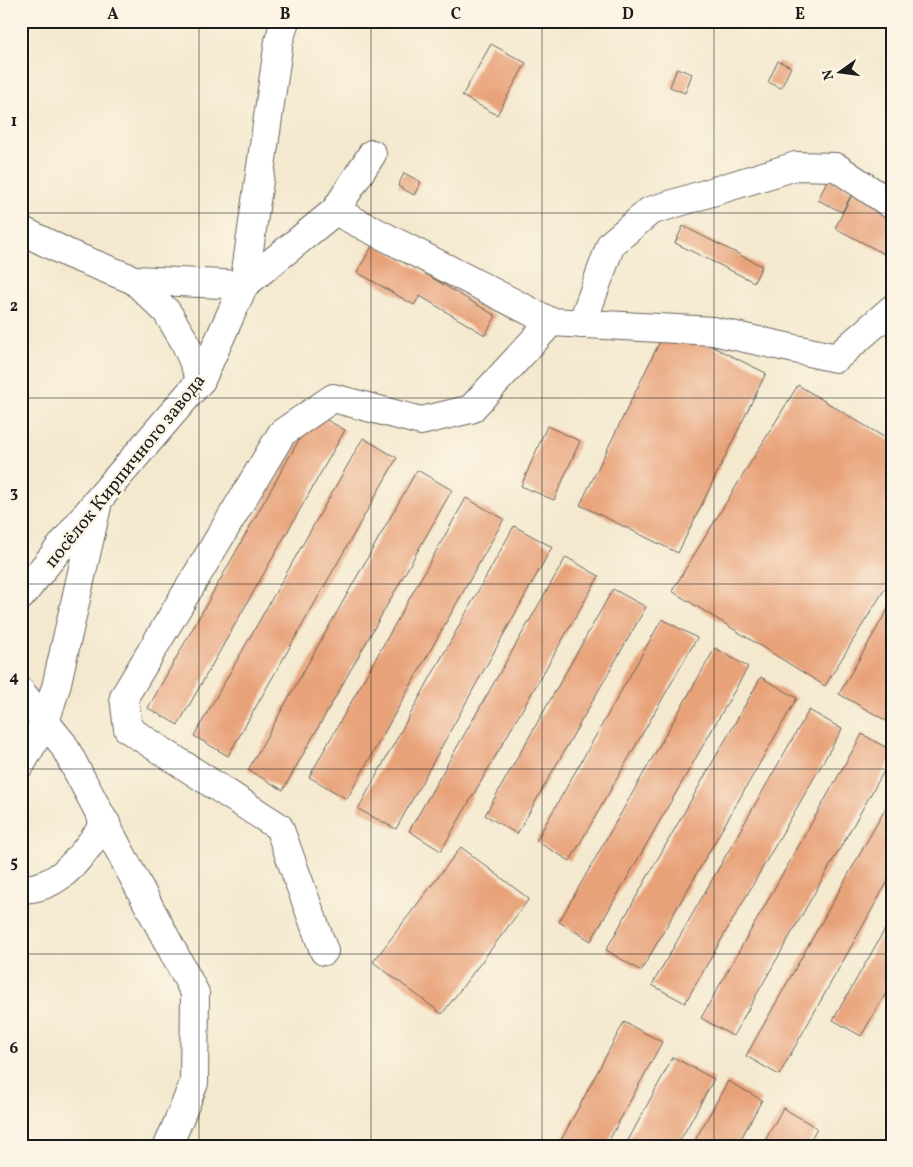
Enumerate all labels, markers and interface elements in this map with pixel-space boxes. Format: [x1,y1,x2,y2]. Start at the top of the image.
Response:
text: A [107,4,119,26]
text: B [280,4,291,26]
text: C [451,4,461,26]
text: D [622,4,634,26]
text: E [795,4,805,26]
north arrow [816,48,866,98]
text: N [818,68,839,82]
text: 1 [11,111,17,133]
text: 2 [10,296,18,318]
street label: посёлок Кирпичного завода [39,369,212,574]
text: 3 [10,482,18,504]
text: 4 [9,667,19,689]
text: 5 [10,852,18,874]
text: 6 [10,1038,19,1060]

